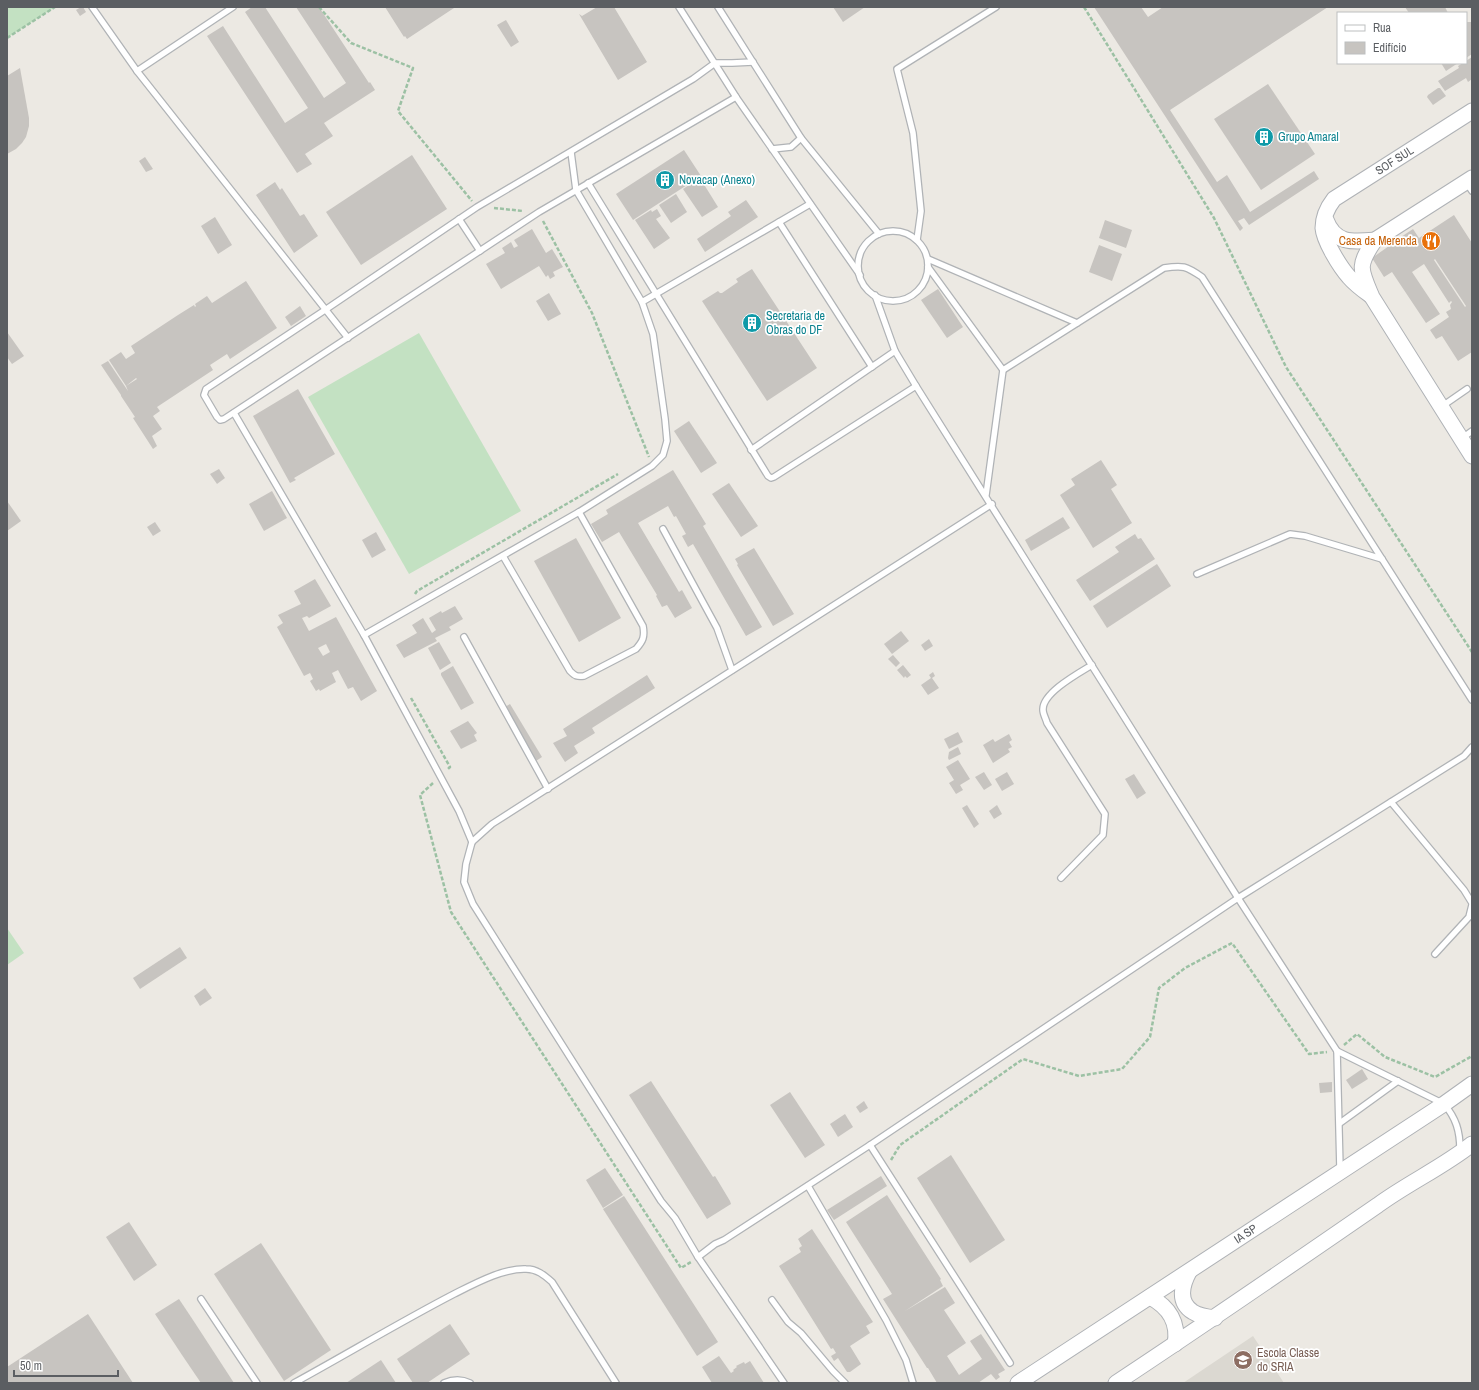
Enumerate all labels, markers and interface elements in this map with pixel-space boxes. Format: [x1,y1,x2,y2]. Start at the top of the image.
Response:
legend [1337,12,1467,64]
text: Rua [1373,20,1392,36]
text: Edifício [1373,40,1406,56]
building icon: Grupo Amaral [1253,126,1275,148]
place label: Grupo Amaral [1278,129,1339,145]
street label: SOF SUL [1372,142,1417,179]
building icon: Novacap (Anexo) [654,169,676,191]
place label: Novacap (Anexo) [679,172,755,188]
restaurant icon: Casa da Merenda [1420,230,1442,252]
place label: Casa da Merenda [1339,233,1418,249]
place label: Secretaria de Obras do DF [766,308,825,338]
building icon: Secretaria de Obras do DF [741,312,763,334]
street label: IA SP [1231,1220,1261,1247]
place label: Escola Classe do SRIA [1257,1345,1319,1375]
school or university icon: Escola Classe do SRIA [1232,1349,1254,1371]
scale bar [14,1352,118,1378]
text: 50 m [20,1358,42,1374]

